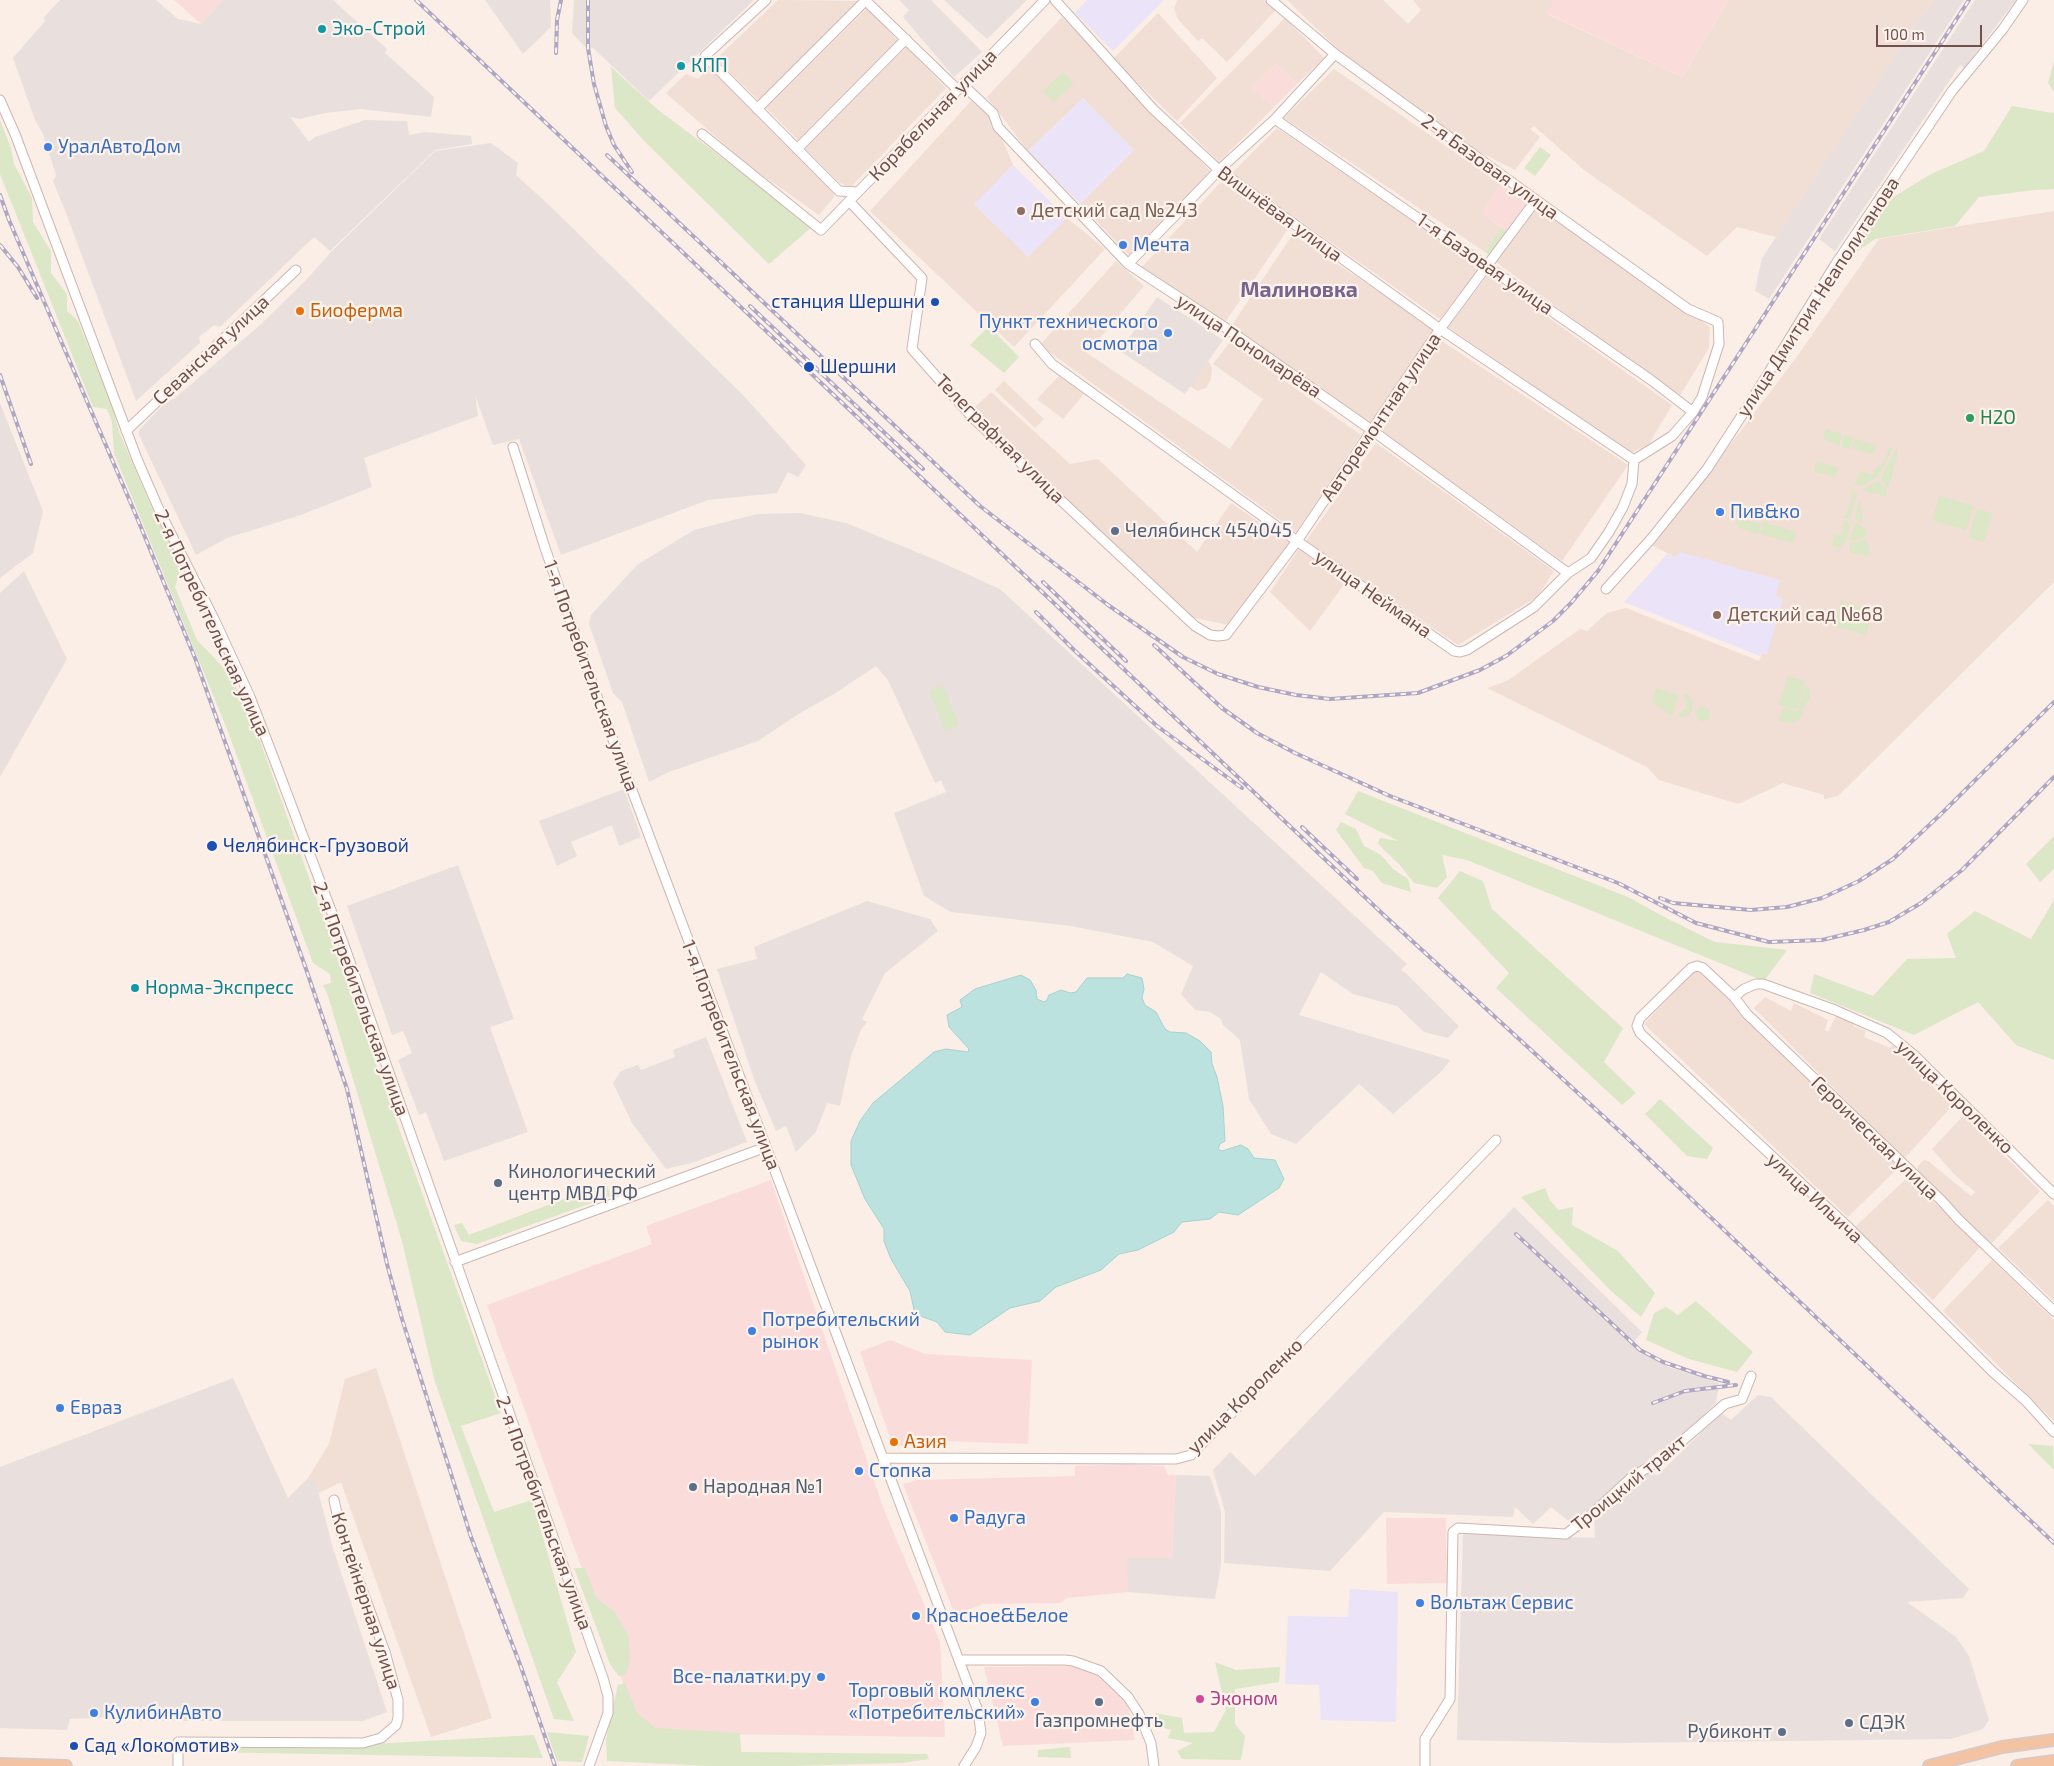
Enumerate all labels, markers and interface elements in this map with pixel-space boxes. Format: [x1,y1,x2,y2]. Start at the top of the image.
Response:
scale bar [1879,15,1985,47]
place label: Эко-Строй [332,18,426,40]
marker: Эко-Строй [316,23,328,35]
text: 100 m [1884,25,1925,43]
street label: Корабельная улица [864,44,1002,186]
place label: КПП [691,55,728,77]
marker: КПП [675,60,687,72]
street label: 2-я Базовая улица [1417,109,1563,225]
place label: УралАвтоДом [58,136,181,158]
marker: УралАвтоДом [42,141,54,153]
street label: Вишнёвая улица [1213,161,1347,267]
street label: улица Дмитрия Неаполитанова [1732,173,1904,421]
place label: Детский сад №243 [1031,200,1198,222]
marker: Детский сад №243 [1015,205,1027,217]
street label: 1-я Базовая улица [1412,208,1558,320]
place label: Мечта [1133,234,1190,256]
marker: Мечта [1117,239,1129,251]
district label: Малиновка [1240,277,1358,303]
street label: улица Пономарёва [1172,289,1326,403]
street label: Севанская улица [148,290,274,410]
place label: станция Шершни [771,291,925,313]
marker: станция Шершни [929,296,941,308]
place label: Биоферма [310,300,403,322]
marker: Биоферма [294,305,306,317]
place label: Пункт технического осмотра [979,311,1158,355]
marker: Пункт технического осмотра [1162,327,1174,339]
street label: Авторемонтная улица [1316,328,1446,506]
place label: Шершни [820,356,897,378]
marker: Шершни [802,360,816,374]
street label: Телеграфная улица [931,370,1069,508]
place label: H2O [1980,407,2016,429]
marker: H2O [1964,412,1976,424]
place label: Пив&ко [1730,501,1800,523]
street label: 2-я Потребительская улица [149,506,275,740]
marker: Пив&ко [1714,506,1726,518]
place label: Челябинск 454045 [1125,520,1292,542]
marker: Челябинск 454045 [1109,525,1121,537]
street label: улица Неймана [1310,545,1436,643]
street label: 1-я Потребительская улица [539,557,643,795]
place label: Детский сад №68 [1727,604,1883,626]
marker: Детский сад №68 [1711,609,1723,621]
place label: Челябинск-Грузовой [223,835,409,857]
marker: Челябинск-Грузовой [205,839,219,853]
street label: 2-я Потребительская улица [308,879,414,1119]
street label: 1-я Потребительская улица [677,937,785,1173]
place label: Норма-Экспресс [145,977,294,999]
marker: Норма-Экспресс [129,982,141,994]
street label: улица Короленко [1892,1035,2018,1159]
street label: Героическая улица [1807,1071,1943,1205]
street label: улица Ильича [1762,1148,1868,1248]
place label: Кинологический центр МВД РФ [508,1161,656,1205]
marker: Кинологический центр МВД РФ [492,1177,504,1189]
place label: Потребительский рынок [762,1309,920,1353]
marker: Потребительский рынок [746,1325,758,1337]
street label: улица Короленко [1182,1333,1308,1459]
street label: 2-я Потребительская улица [491,1393,597,1633]
place label: Евраз [70,1397,122,1419]
marker: Евраз [54,1402,66,1414]
street label: Троицкий тракт [1567,1430,1691,1536]
place label: Азия [904,1431,947,1453]
marker: Азия [888,1436,900,1448]
place label: Стопка [869,1460,931,1482]
marker: Стопка [853,1465,865,1477]
place label: Народная №1 [703,1476,823,1498]
marker: Народная №1 [687,1481,699,1493]
place label: Радуга [964,1507,1026,1529]
street label: Контейнерная улица [327,1509,405,1693]
marker: Радуга [948,1512,960,1524]
place label: Вольтаж Сервис [1430,1592,1574,1614]
marker: Вольтаж Сервис [1414,1597,1426,1609]
place label: Красное&Белое [926,1605,1069,1627]
marker: Красное&Белое [910,1610,922,1622]
place label: Все-палатки.ру [673,1666,811,1688]
marker: Все-палатки.ру [815,1671,827,1683]
place label: Торговый комплекс «Потребительский» [849,1680,1025,1724]
place label: Эконом [1210,1688,1278,1710]
marker: Эконом [1194,1693,1206,1705]
marker: Торговый комплекс «Потребительский» [1029,1696,1041,1708]
marker: Газпромнефть [1093,1696,1105,1708]
place label: КулибинАвто [104,1702,222,1724]
marker: КулибинАвто [88,1707,100,1719]
place label: Газпромнефть [1035,1710,1163,1732]
place label: СДЭК [1859,1712,1905,1734]
marker: СДЭК [1843,1717,1855,1729]
place label: Рубиконт [1687,1721,1772,1743]
marker: Рубиконт [1776,1726,1788,1738]
place label: Сад «Локомотив» [84,1735,239,1757]
marker: Сад «Локомотив» [68,1740,80,1752]

